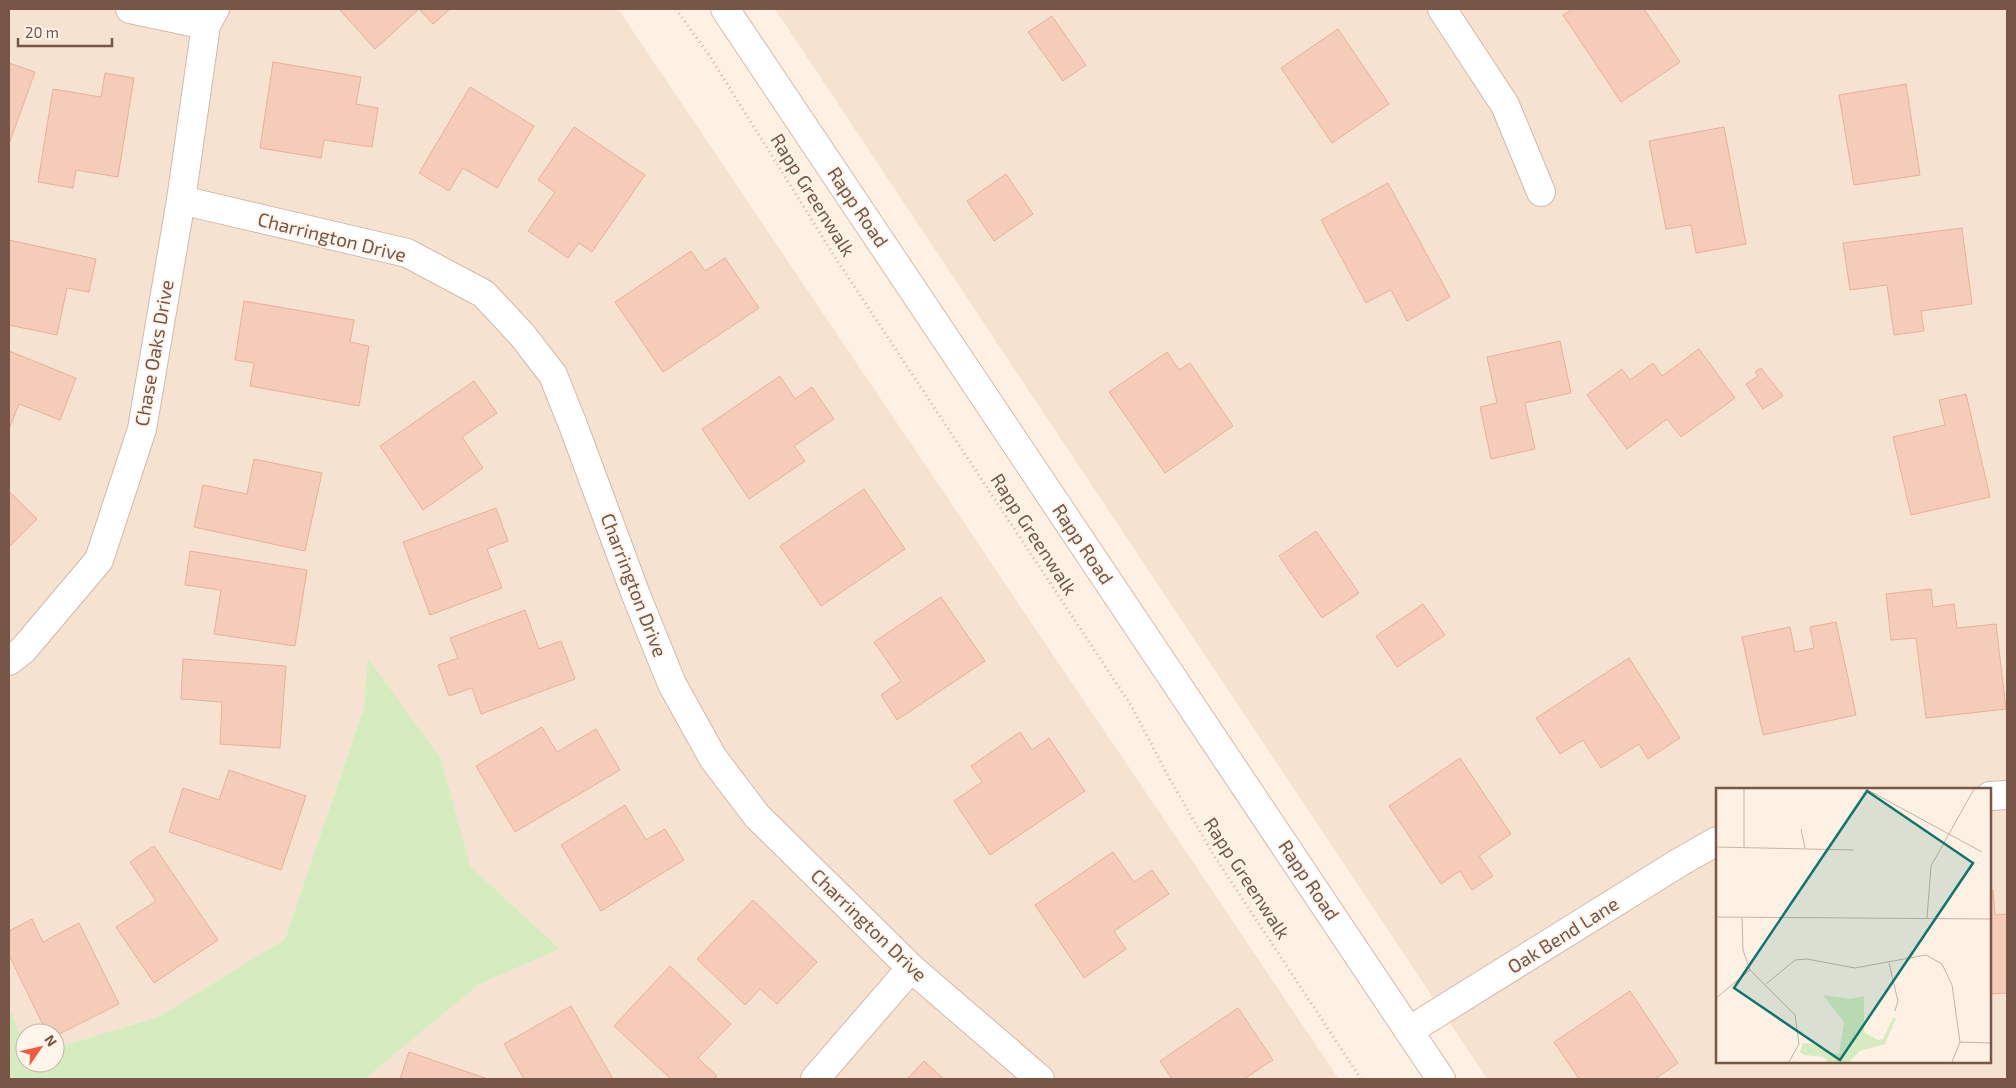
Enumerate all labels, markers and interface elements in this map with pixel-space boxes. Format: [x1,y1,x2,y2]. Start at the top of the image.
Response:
scale bar [18,15,111,47]
text: 20 m [25,23,59,41]
street label: Rapp Greenwalk [766,129,861,261]
street label: Rapp Road [823,162,894,251]
street label: Charrington Drive [255,207,409,266]
street label: Chase Oaks Drive [129,278,178,428]
street label: Rapp Greenwalk [987,469,1083,599]
street label: Rapp Road [1048,499,1119,588]
street label: Charrington Drive [596,510,672,660]
inset map [1716,788,1991,1063]
street label: Rapp Greenwalk [1200,813,1296,943]
street label: Rapp Road [1274,835,1345,924]
street label: Charrington Drive [807,863,932,986]
street label: Oak Bend Lane [1503,891,1622,978]
north arrow [15,1023,65,1073]
text: N [41,1032,61,1049]

